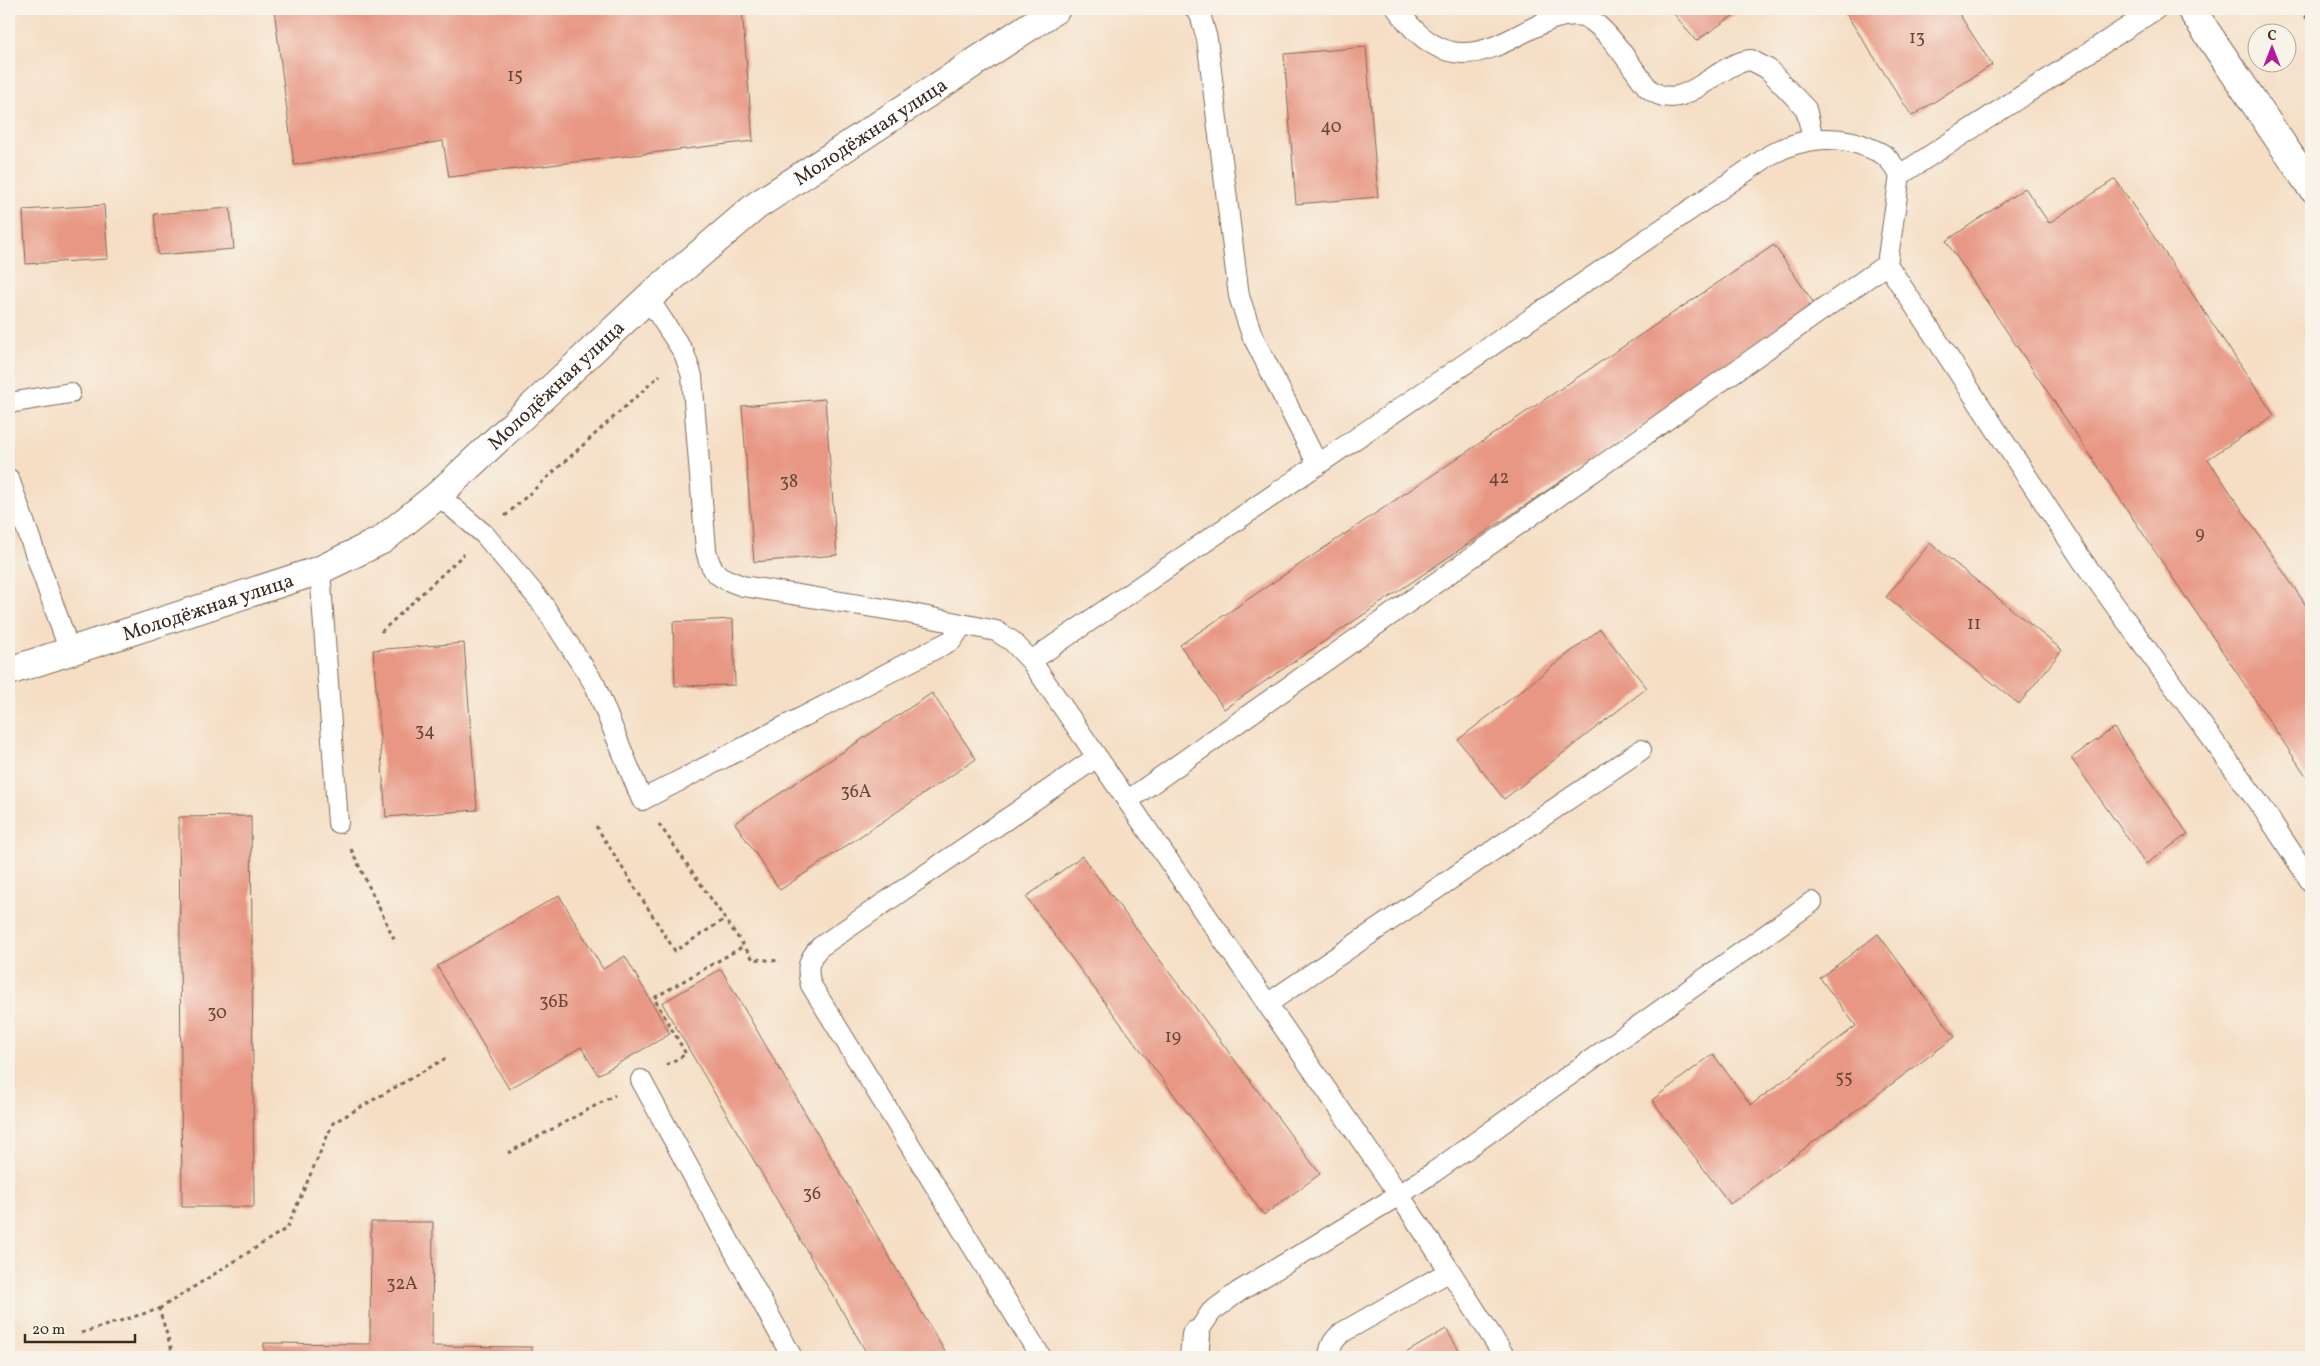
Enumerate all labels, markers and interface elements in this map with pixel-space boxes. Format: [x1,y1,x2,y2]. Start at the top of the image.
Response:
north arrow [2248,22,2298,72]
house number: 13 [1909,26,1925,51]
text: С [2267,27,2277,46]
house number: 15 [507,64,523,89]
street label: Молодёжная улица [789,72,954,194]
house number: 40 [1320,115,1342,140]
street label: Молодёжная улица [482,315,632,458]
house number: 42 [1489,466,1509,491]
house number: 38 [780,470,798,495]
house number: 9 [2195,522,2205,547]
street label: Молодёжная улица [119,567,298,649]
house number: 11 [1967,612,1981,637]
house number: 34 [415,719,435,744]
house number: 36А [840,780,872,805]
house number: 36Б [539,990,569,1015]
house number: 30 [207,1001,227,1026]
house number: 19 [1165,1025,1181,1050]
house number: 55 [1835,1066,1853,1091]
house number: 36 [803,1182,821,1207]
house number: 32А [386,1272,418,1297]
scale bar [25,1311,135,1343]
text: 20 m [32,1320,65,1341]

